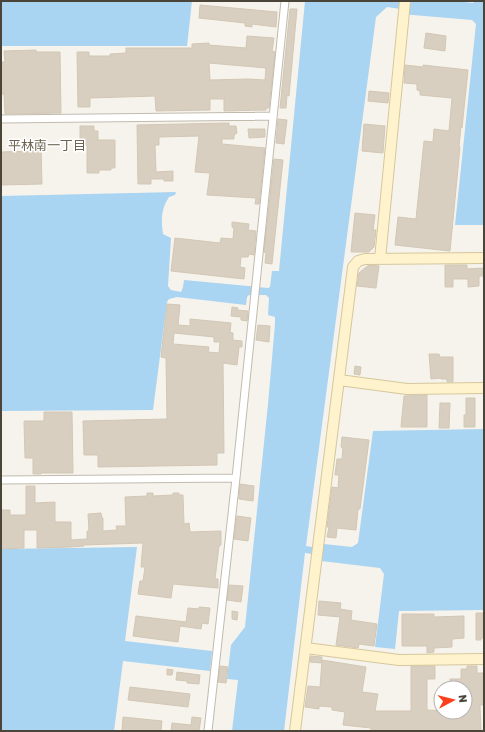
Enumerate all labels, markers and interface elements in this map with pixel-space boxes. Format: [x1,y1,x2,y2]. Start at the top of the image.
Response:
district label: 平林南一丁目 [8,138,86,153]
north arrow [433,680,473,720]
text: N [455,694,469,704]

